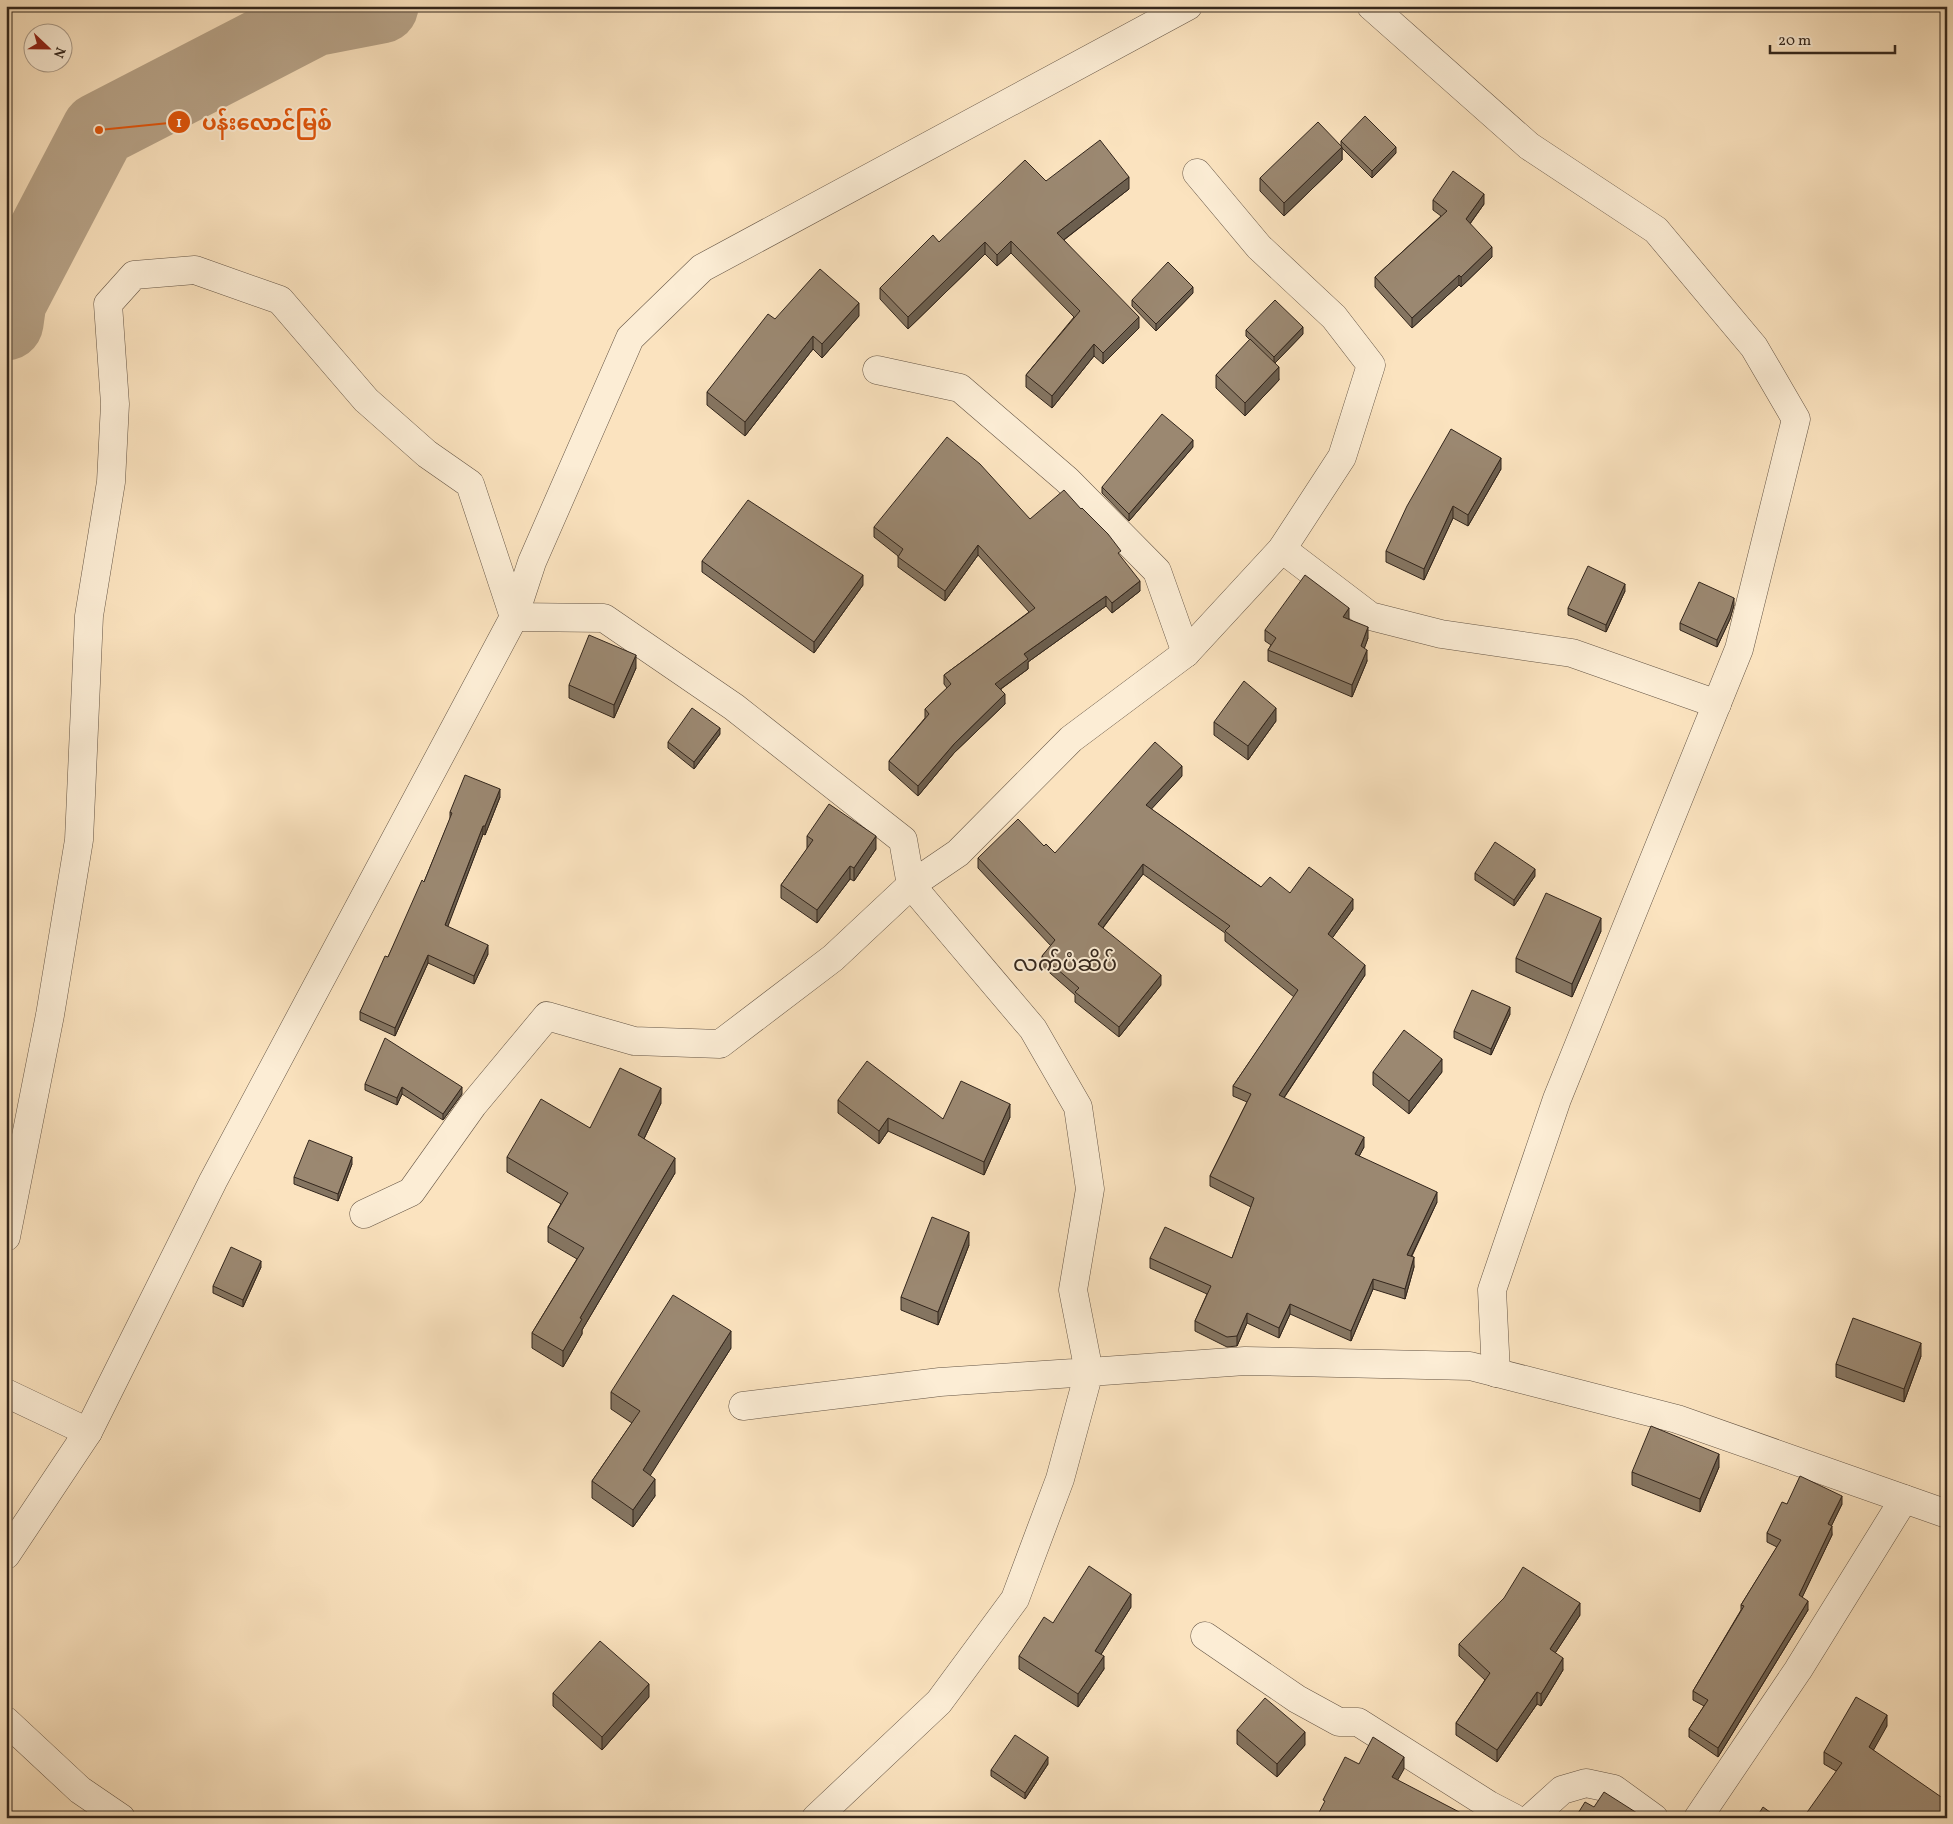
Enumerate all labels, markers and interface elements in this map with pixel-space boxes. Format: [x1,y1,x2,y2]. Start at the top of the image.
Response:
north arrow [22,22,72,72]
scale bar [1770,22,1896,54]
text: 20 m [1778,31,1811,52]
text: N [48,44,69,61]
callout: ပန်းလောင်မြစ် [167,104,342,140]
text: ပန်းလောင်မြစ် [202,107,332,140]
text: 1 [176,113,182,134]
district label: လက်ပံဆိပ် [1013,948,1117,981]

